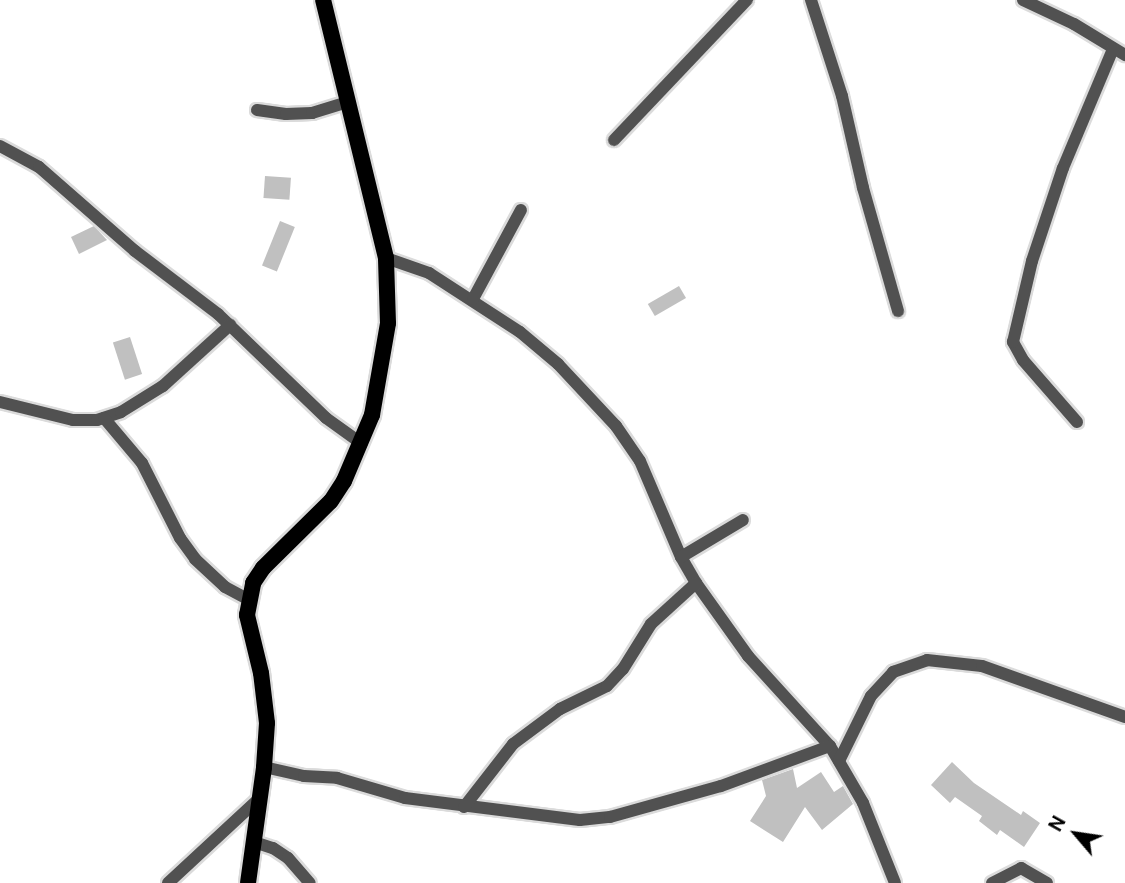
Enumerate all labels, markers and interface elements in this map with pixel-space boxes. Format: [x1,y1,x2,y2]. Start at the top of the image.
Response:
north arrow [1041,799,1111,869]
text: N [1043,811,1071,836]

